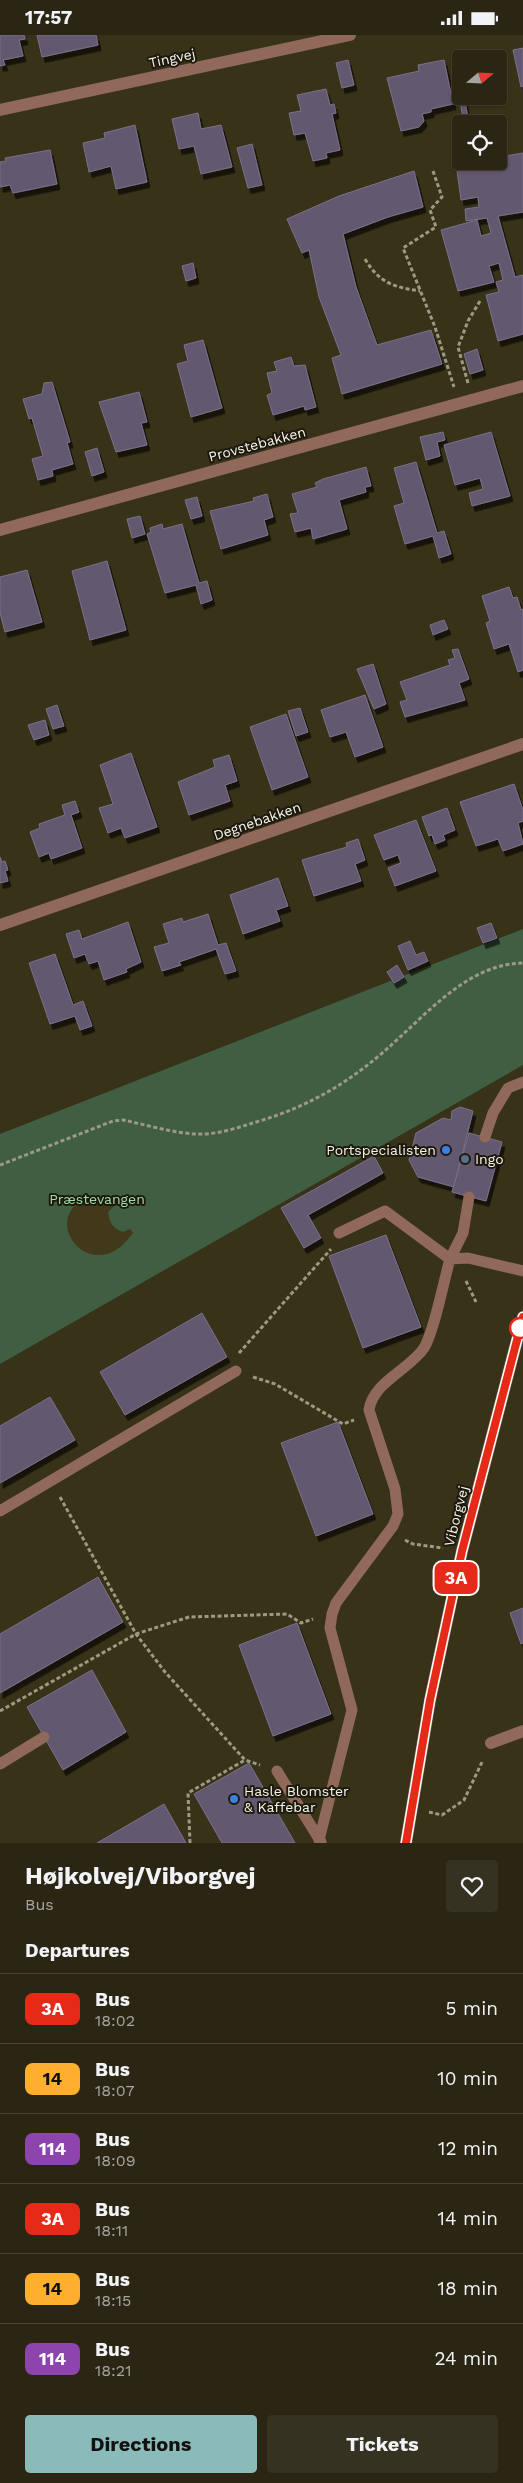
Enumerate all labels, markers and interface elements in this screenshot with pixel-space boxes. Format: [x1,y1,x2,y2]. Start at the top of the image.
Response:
text: 17:57 [25,6,72,29]
street label: Tingvej [147,45,197,71]
north arrow [452,50,508,105]
map controls [452,50,507,170]
button: locate [452,115,507,170]
street label: Provstebakken [207,423,307,465]
street label: Degnebakken [211,799,303,843]
place label: Portspecialisten [326,1142,436,1158]
marker: Portspecialisten [440,1144,452,1156]
place label: Ingo [475,1151,504,1167]
marker: Ingo [459,1153,471,1165]
park label: Præstevangen [49,1191,145,1207]
unlabelled marker [509,1317,523,1339]
street label: Viborgvej [441,1484,471,1548]
line badge: 3A [434,1562,478,1594]
text: 3A [445,1567,467,1588]
place label: Hasle Blomster & Kaffebar [244,1783,349,1815]
marker: Hasle Blomster & Kaffebar [228,1793,240,1805]
button: heart [446,1860,498,1912]
text: Højkolvej/Viborgvej [25,1862,256,1890]
text: Bus [25,1895,54,1914]
text: Departures [25,1939,130,1962]
text: Bus [95,1988,130,2011]
text: 5 min [446,1997,498,2020]
text: 3A [41,1998,64,2019]
text: 18:02 [95,2011,135,2030]
text: Bus [95,2058,130,2081]
text: 10 min [437,2067,498,2090]
text: 14 [43,2068,62,2089]
text: 18:07 [95,2081,134,2100]
text: Bus [95,2128,130,2151]
text: 12 min [438,2137,498,2160]
text: 114 [39,2138,66,2159]
text: 18:09 [95,2151,136,2170]
text: Bus [95,2198,130,2221]
text: 14 min [438,2207,498,2230]
text: 3A [41,2208,64,2229]
text: 18:11 [95,2221,128,2240]
text: Bus [95,2268,130,2291]
text: 18 min [437,2277,498,2300]
text: 14 [43,2278,62,2299]
text: 18:15 [95,2291,131,2310]
text: Bus [95,2338,130,2361]
text: 24 min [434,2347,498,2370]
text: 114 [39,2348,66,2369]
text: 18:21 [95,2361,131,2380]
button: Directions [25,2415,257,2473]
button: Tickets [267,2415,498,2473]

